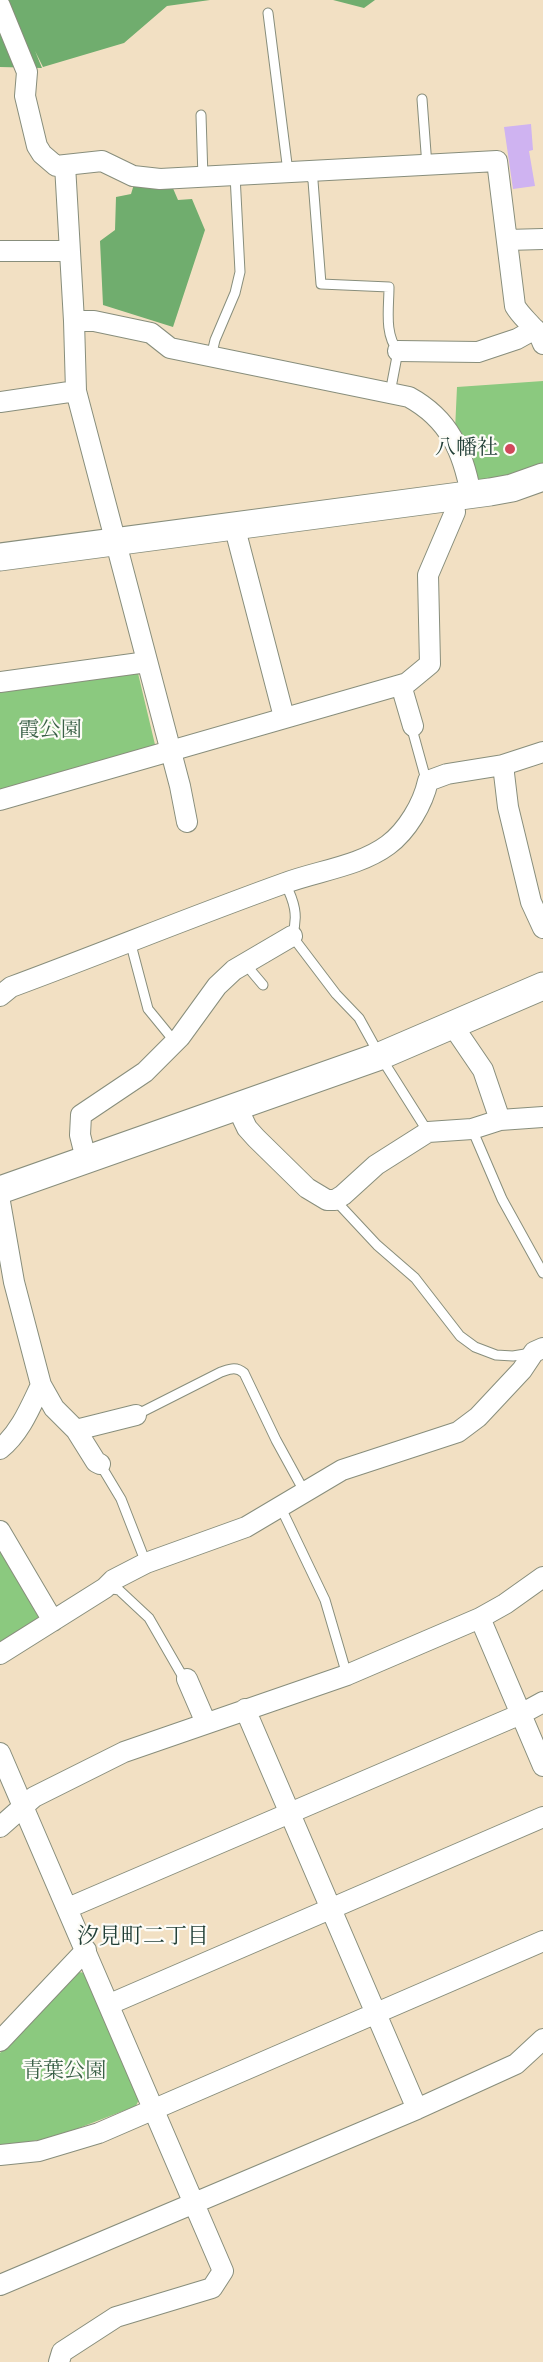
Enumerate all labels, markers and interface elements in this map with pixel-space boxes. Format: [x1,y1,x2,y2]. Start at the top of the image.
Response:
place label: 八幡社 [435,436,498,462]
marker: 八幡社 [503,442,517,456]
park label: 霞公園 [19,718,81,744]
district label: 汐見町二丁目 [77,1925,209,1951]
park label: 青葉公園 [22,2059,106,2085]

